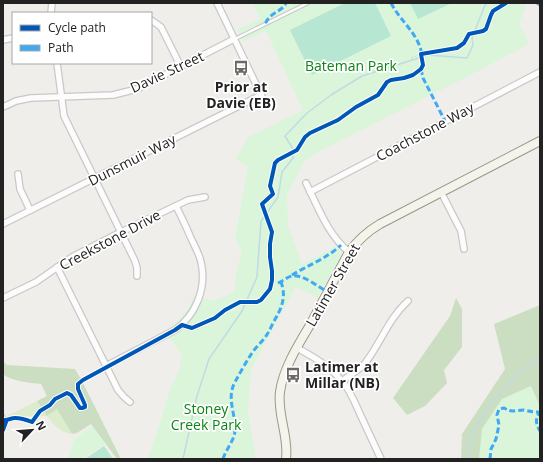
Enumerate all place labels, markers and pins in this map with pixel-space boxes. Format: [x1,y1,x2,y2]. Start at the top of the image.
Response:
bus stop icon: Prior at Davie (EB) [232,59,250,77]
place label: Prior at Davie (EB) [206,77,276,112]
place label: Latimer at Millar (NB) [305,357,380,392]
bus stop icon: Latimer at Millar (NB) [284,366,302,384]

